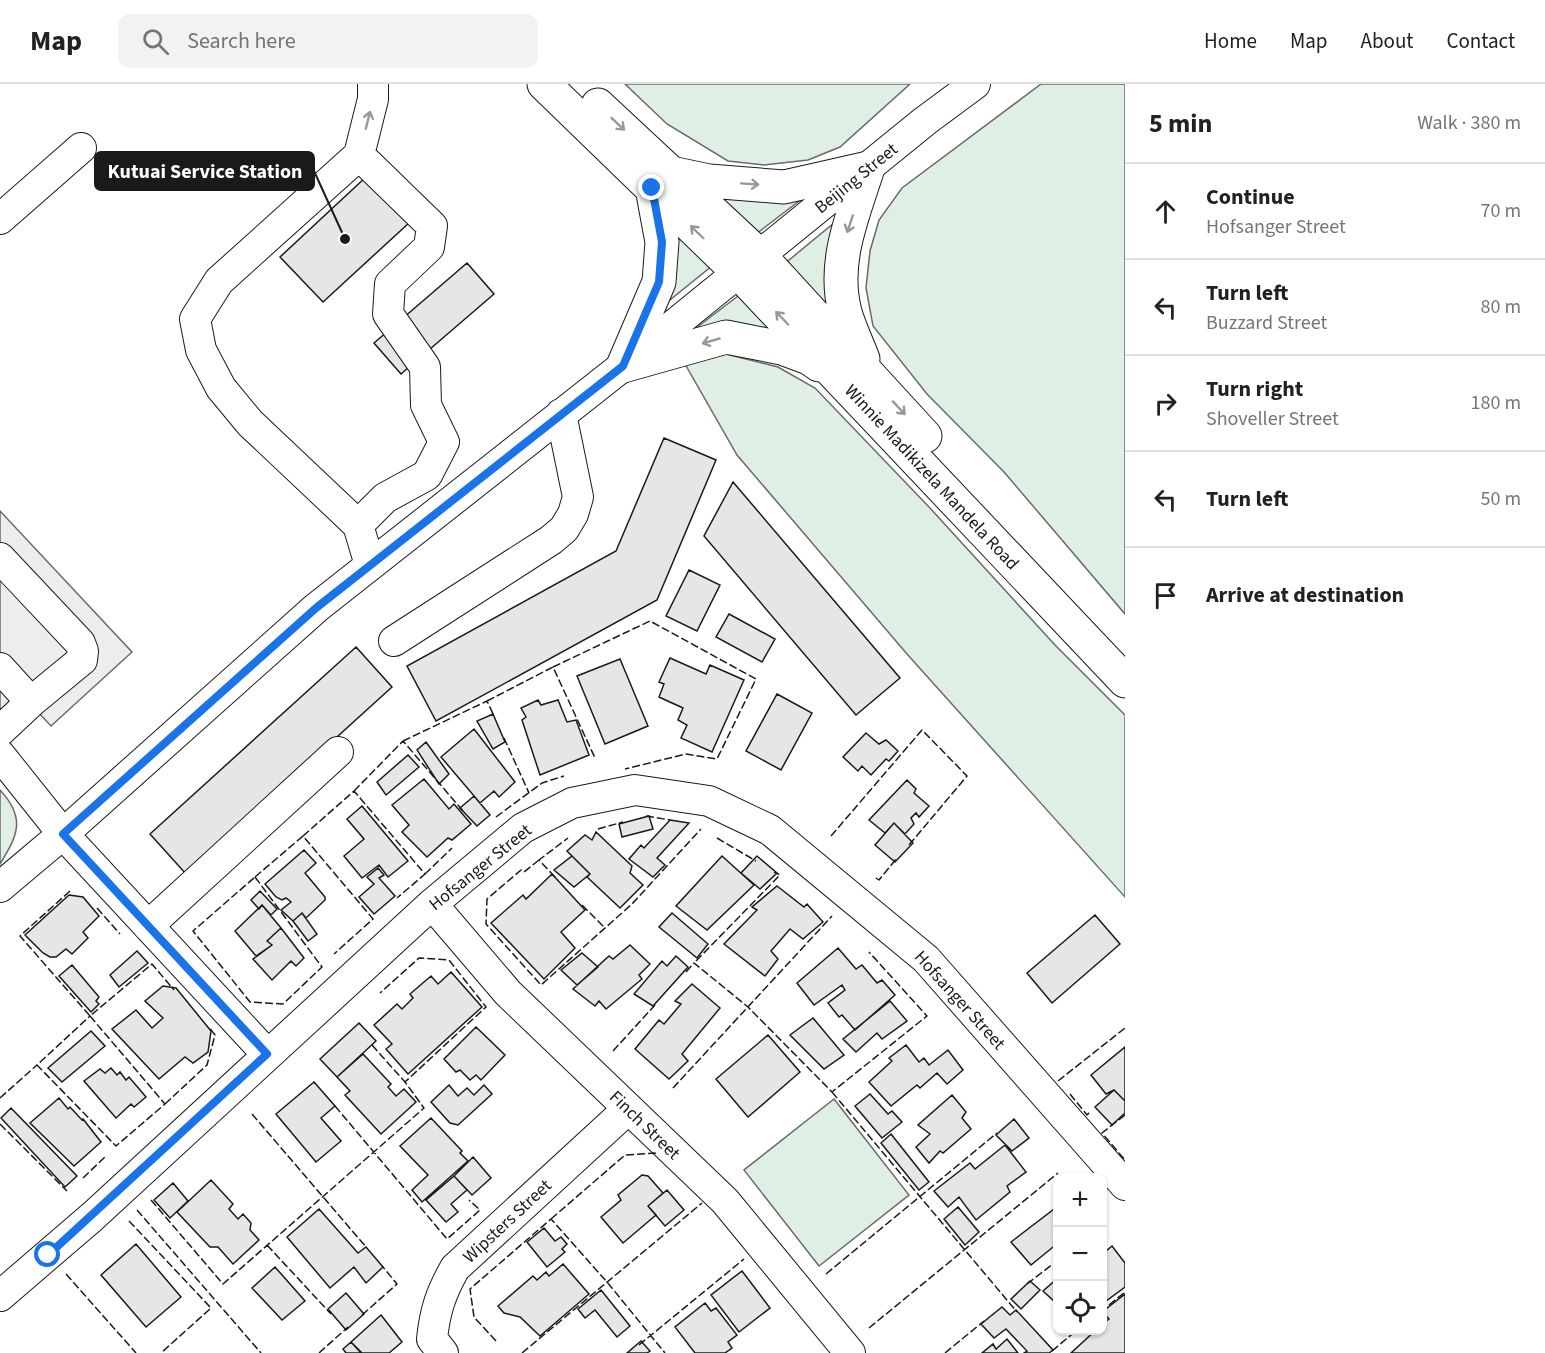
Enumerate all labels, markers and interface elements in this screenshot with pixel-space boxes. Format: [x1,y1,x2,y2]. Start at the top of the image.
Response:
search box [118,14,538,68]
text: Map [30,21,82,61]
icon: search [139,25,172,58]
text: Search here [187,25,296,57]
text: Home [1204,26,1257,56]
text: Map [1290,26,1328,56]
text: About [1361,26,1413,56]
text: Contact [1446,26,1515,56]
text: 5 min [1149,105,1212,142]
text: Walk · 380 m [1417,109,1521,137]
one-way arrow [362,110,374,129]
one-way arrow [611,117,626,131]
street label: Beijing Street [809,137,903,220]
callout: Kutuai Service Station [95,152,314,190]
text: Kutuai Service Station [108,158,302,186]
route end [638,174,664,200]
one-way arrow [740,179,759,190]
text: Continue [1206,181,1295,213]
icon: ahead [1149,195,1182,228]
text: 70 m [1481,197,1521,225]
text: Hofsanger Street [1206,213,1346,241]
one-way arrow [844,214,855,233]
one-way arrow [690,225,705,239]
text: Turn left [1206,277,1288,309]
icon: left [1149,291,1182,324]
text: 80 m [1481,293,1521,321]
text: Buzzard Street [1206,309,1327,337]
one-way arrow [775,311,789,326]
one-way arrow [702,336,721,347]
text: Turn right [1206,373,1303,405]
street label: Winnie Madikizela Mandela Road [839,379,1025,576]
icon: right [1149,387,1182,420]
text: 180 m [1471,389,1521,417]
one-way arrow [892,400,906,415]
text: Shoveller Street [1206,405,1339,433]
icon: left [1149,483,1182,516]
text: Turn left [1206,483,1288,515]
text: 50 m [1481,485,1521,513]
icon: arrive [1149,579,1182,612]
text: Arrive at destination [1206,579,1404,611]
street label: Hofsanger Street [424,818,537,917]
street label: Hofsanger Street [908,945,1011,1055]
street label: Finch Street [604,1085,686,1166]
map controls [1053,1173,1107,1335]
button: + [1053,1173,1107,1227]
street label: Wipsters Street [458,1174,557,1269]
button: − [1053,1227,1107,1281]
route start [34,1241,60,1267]
button: locate [1053,1281,1107,1335]

